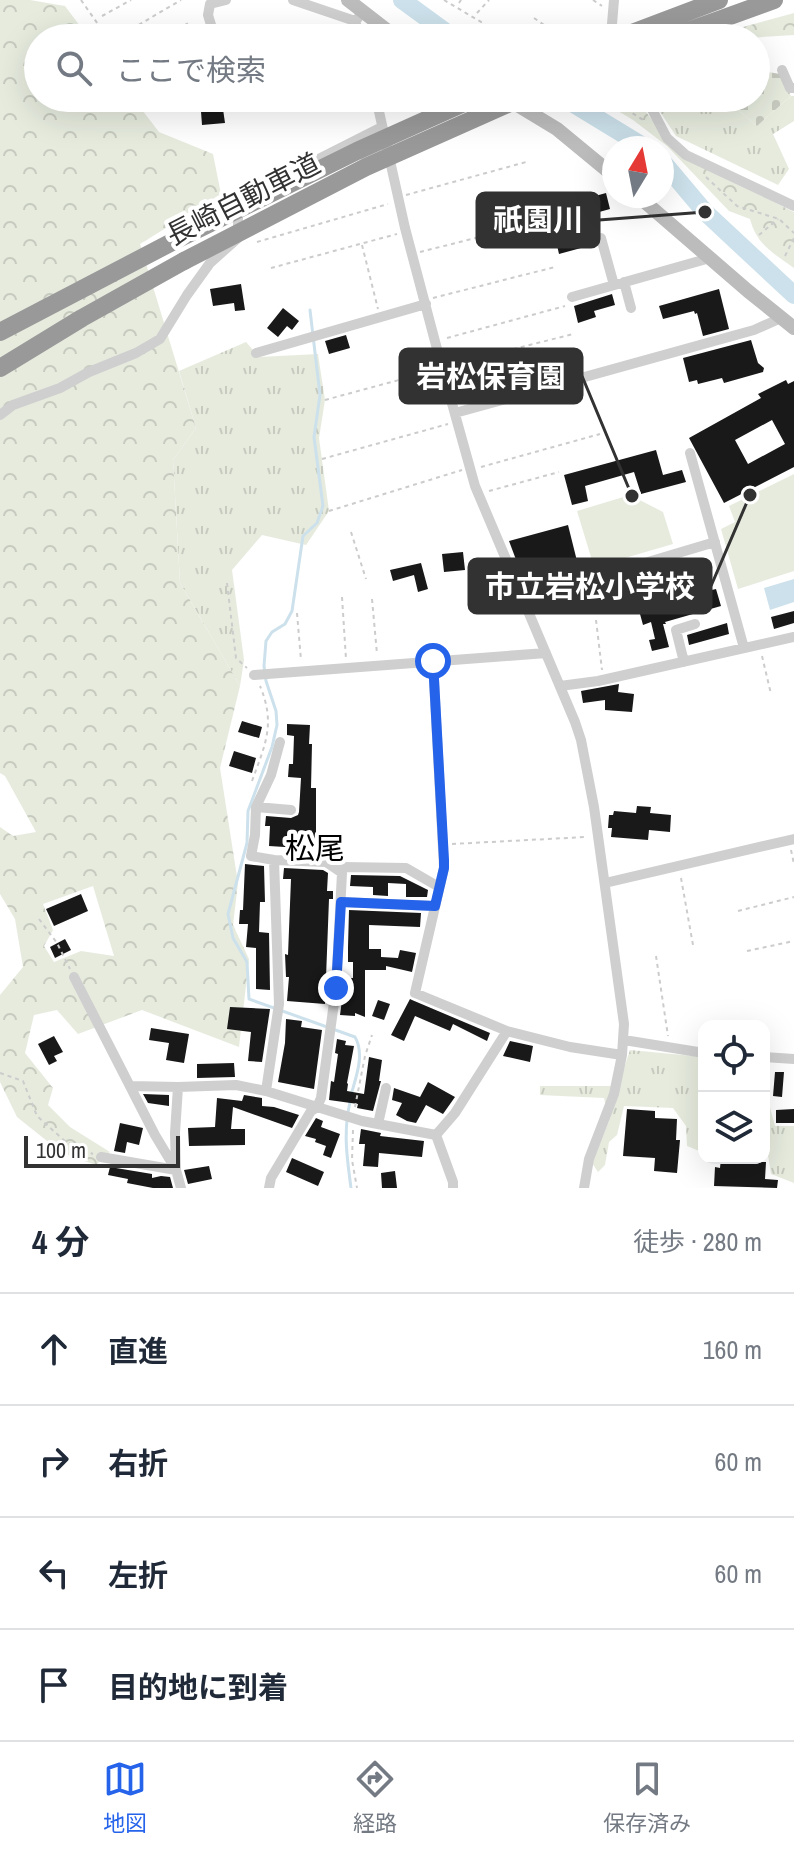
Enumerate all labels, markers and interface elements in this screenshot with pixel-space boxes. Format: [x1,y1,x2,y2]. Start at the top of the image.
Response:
search box [24,24,770,112]
icon: search [52,46,96,90]
text: ここで検索 [116,50,266,90]
north arrow [602,136,674,208]
street label: 長崎自動車道 [160,144,326,254]
callout: 祇園川 [477,193,599,247]
text: 祇園川 [493,199,583,239]
callout: 岩松保育園 [400,349,582,403]
text: 岩松保育園 [416,356,566,396]
callout: 市立岩松小学校 [469,559,711,613]
text: 市立岩松小学校 [485,566,695,606]
route start [415,643,451,679]
district label: 松尾 [285,828,345,868]
route end [318,970,354,1006]
map controls [698,1020,770,1164]
button: locate [698,1020,770,1092]
button: layers [698,1092,770,1164]
scale bar [24,1132,180,1168]
text: 100 m [36,1135,86,1165]
text: 4 分 [32,1219,89,1265]
text: 徒歩 · 280 m [633,1224,762,1259]
icon: ahead [32,1327,76,1371]
text: 直進 [108,1331,168,1371]
text: 160 m [703,1332,762,1367]
icon: right [32,1439,76,1483]
text: 右折 [108,1443,168,1483]
text: 60 m [715,1444,762,1479]
icon: left [32,1551,76,1595]
text: 左折 [108,1555,168,1595]
text: 60 m [715,1556,762,1591]
icon: arrive [32,1663,76,1707]
text: 目的地に到着 [108,1667,288,1707]
tab: 地図 [103,1757,147,1838]
tab: 経路 [353,1757,397,1838]
tab: 保存済み [603,1757,691,1838]

